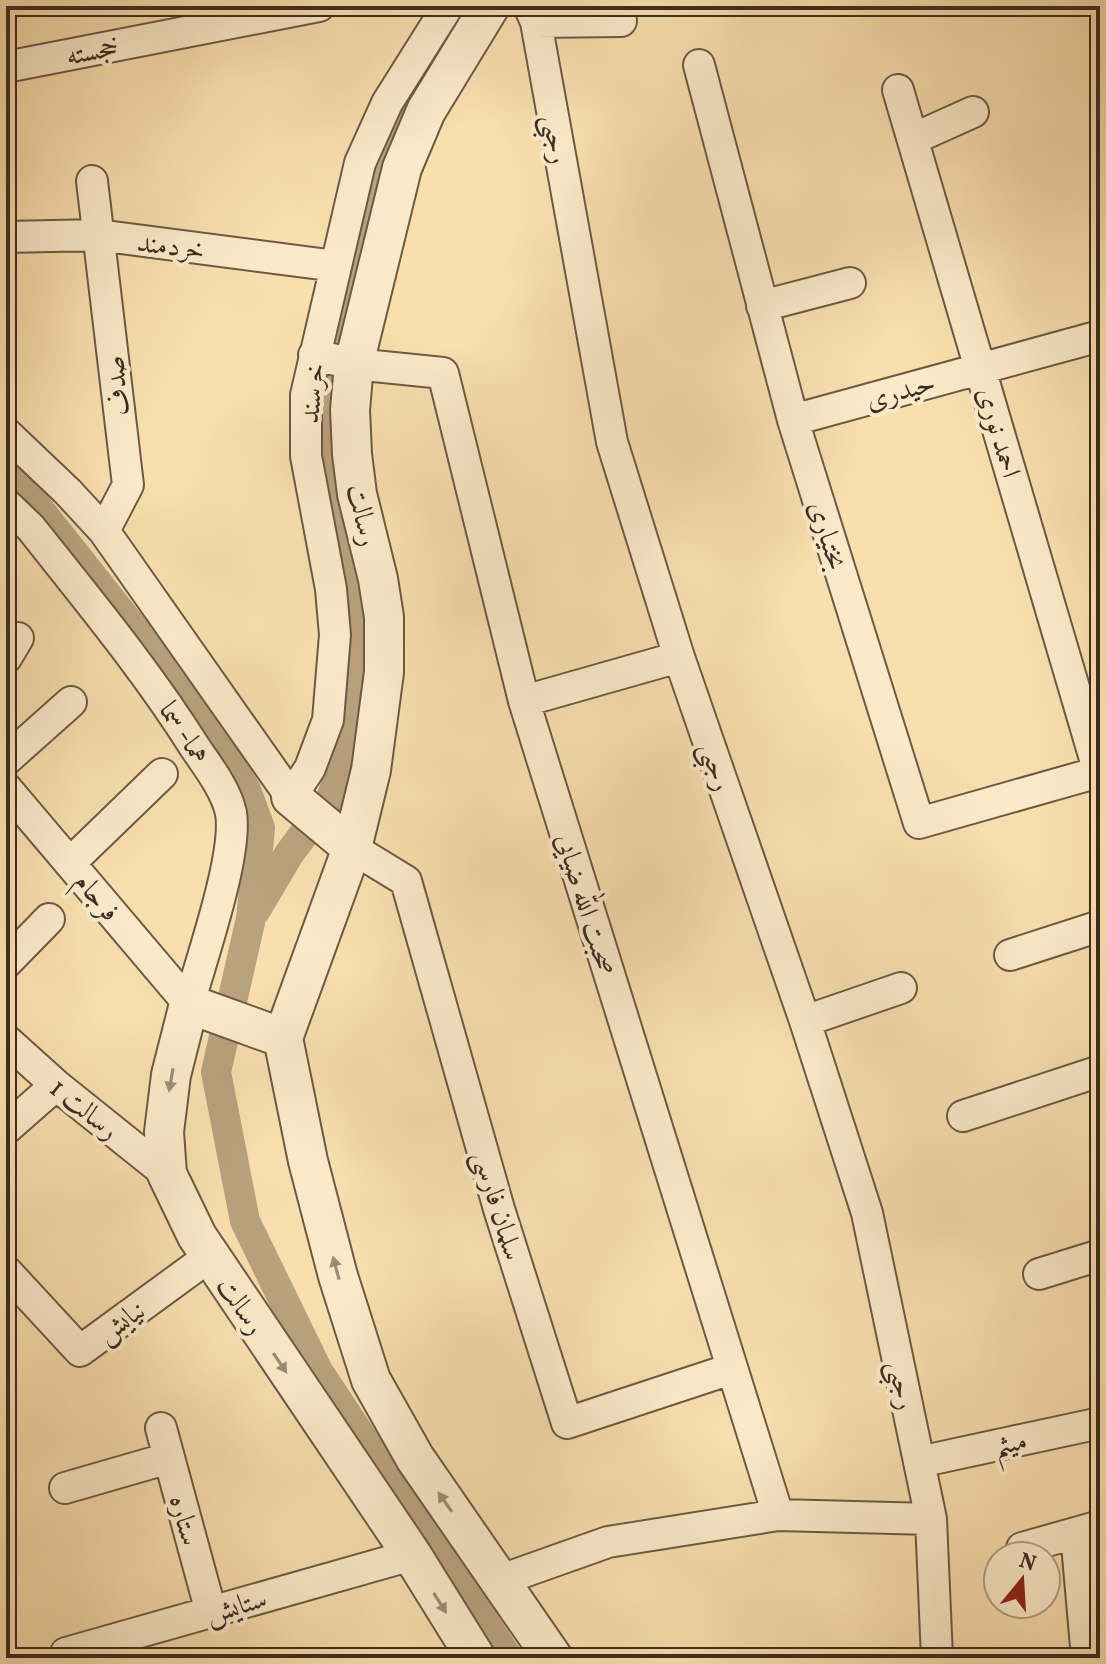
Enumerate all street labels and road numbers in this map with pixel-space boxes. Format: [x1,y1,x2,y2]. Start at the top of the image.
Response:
street label: خجسته [63,28,122,77]
street label: رجبی [530,111,578,168]
street label: خردمند [135,224,207,271]
street label: صدف [95,353,142,418]
street label: خرسند [291,361,336,425]
street label: حیدری [861,364,940,421]
street label: احمد نوری [966,383,1029,483]
street label: رسالت [336,481,387,550]
street label: بختیاری [798,496,856,575]
street label: هما- سما [148,694,218,772]
street label: رجبی [687,737,741,797]
street label: صحبت الله ضیایی [544,828,629,981]
street label: فرجام [62,864,128,933]
street label: رسالت 1 [40,1070,127,1150]
street label: سلمان فارسی [461,1146,532,1265]
street label: رسالت [206,1269,274,1343]
street label: نیایش [89,1292,154,1354]
street label: رجبی [875,1357,925,1414]
street label: میثم [990,1422,1032,1473]
street label: ستاره [158,1491,209,1550]
street label: ستایش [201,1580,272,1635]

